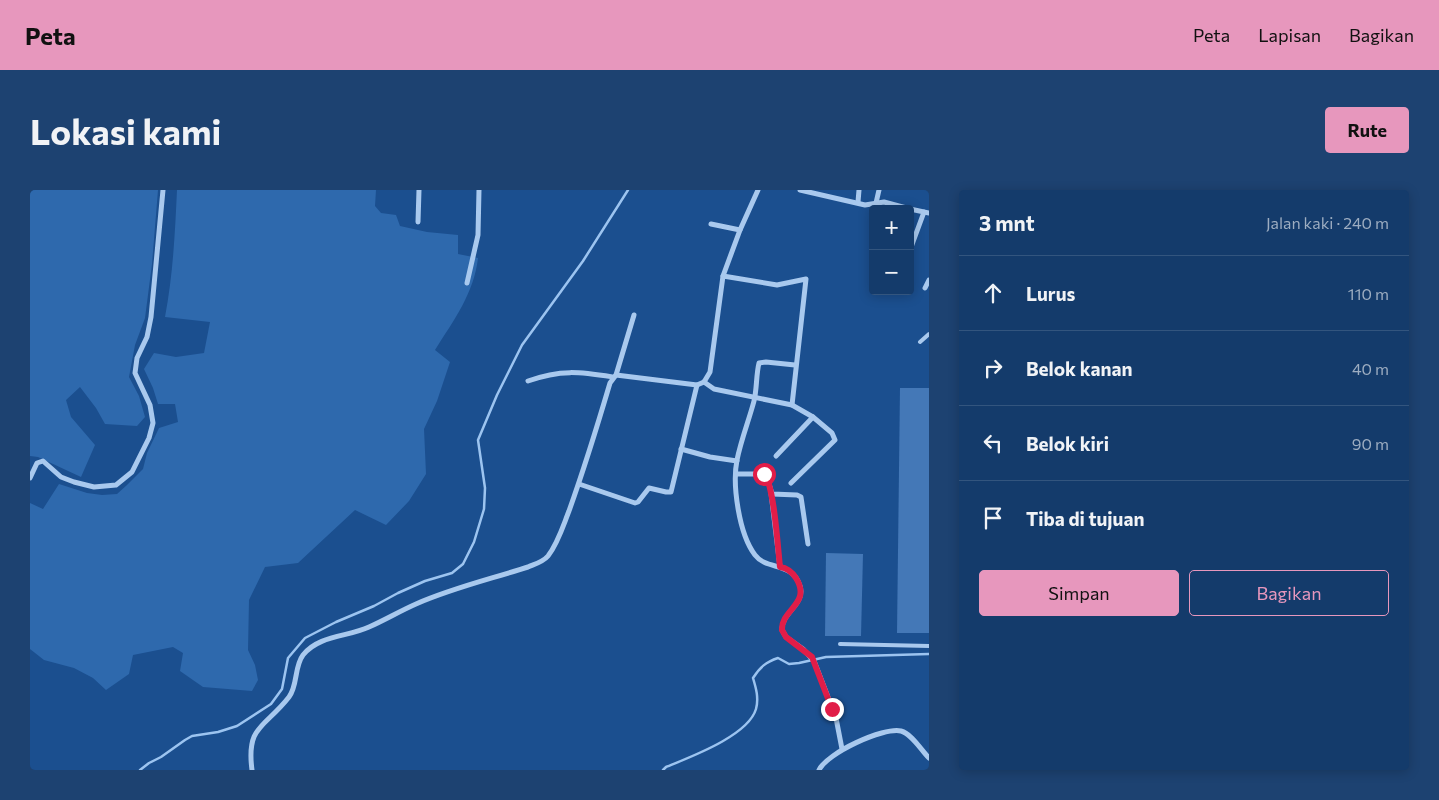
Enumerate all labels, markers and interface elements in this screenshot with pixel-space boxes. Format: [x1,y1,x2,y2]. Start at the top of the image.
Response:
text: Peta [25,21,76,50]
text: Peta [1193,24,1230,46]
text: Lapisan [1258,24,1321,46]
text: Bagikan [1349,24,1414,46]
button: Rute [1325,107,1409,153]
text: Lokasi kami [30,109,221,152]
map controls [869,205,914,295]
button: + [869,205,914,250]
text: 3 mnt [979,210,1035,235]
text: Jalan kaki · 240 m [1266,213,1389,232]
button: − [869,250,914,295]
icon: ahead [979,279,1007,307]
text: Lurus [1026,282,1075,305]
text: 110 m [1348,284,1389,303]
icon: right [979,354,1007,382]
text: Belok kanan [1026,357,1133,380]
text: 40 m [1352,359,1389,378]
icon: left [979,429,1007,457]
text: Belok kiri [1026,432,1109,455]
text: 90 m [1352,434,1389,453]
route start [753,463,776,486]
icon: arrive [979,504,1007,532]
text: Tiba di tujuan [1026,507,1144,530]
button: Simpan [979,570,1179,616]
button: Bagikan [1189,570,1389,616]
route end [821,698,844,721]

